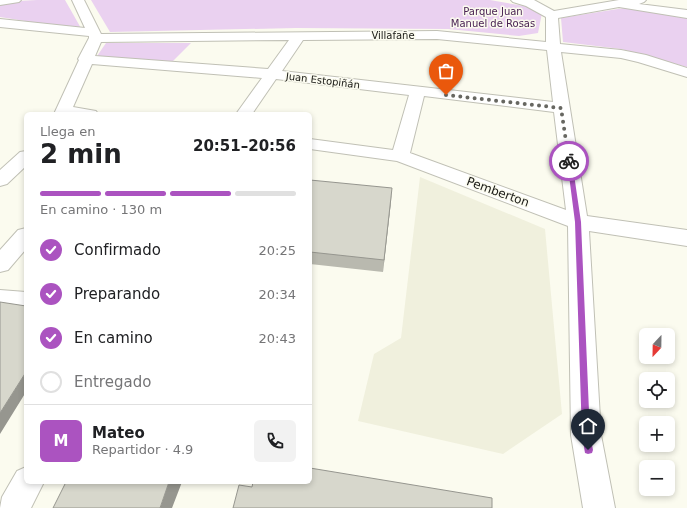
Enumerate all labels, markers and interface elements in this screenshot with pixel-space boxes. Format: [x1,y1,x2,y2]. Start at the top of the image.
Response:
park label: Parque Juan Manuel de Rosas [451,6,535,29]
street label: Villafañe [371,30,415,41]
pin [429,54,463,95]
icon: bag [435,60,457,82]
street label: Juan Estopiñán [284,70,361,90]
text: Llega en [40,124,95,139]
text: 20:51–20:56 [193,137,296,155]
text: 2 min [40,139,122,169]
courier [549,141,589,181]
icon: bike [558,150,580,172]
street label: Pemberton [465,174,531,210]
text: En camino · 130 m [40,202,162,217]
icon: check [40,239,62,261]
text: Confirmado [74,241,161,259]
text: 20:25 [259,243,296,258]
icon: check [40,283,62,305]
text: Preparando [74,285,160,303]
text: 20:34 [259,287,296,302]
icon: check [40,327,62,349]
north arrow [639,328,675,364]
map controls [639,328,675,496]
text: En camino [74,329,153,347]
text: 20:43 [259,331,296,346]
button: locate [639,372,675,408]
text: Entregado [74,373,151,391]
pin [571,409,605,450]
icon: home [577,415,599,437]
button: + [639,416,675,452]
button: phone [254,420,296,462]
text: Mateo [92,424,145,442]
text: M [54,432,68,450]
text: Repartidor · 4.9 [92,442,193,457]
button: − [639,460,675,496]

